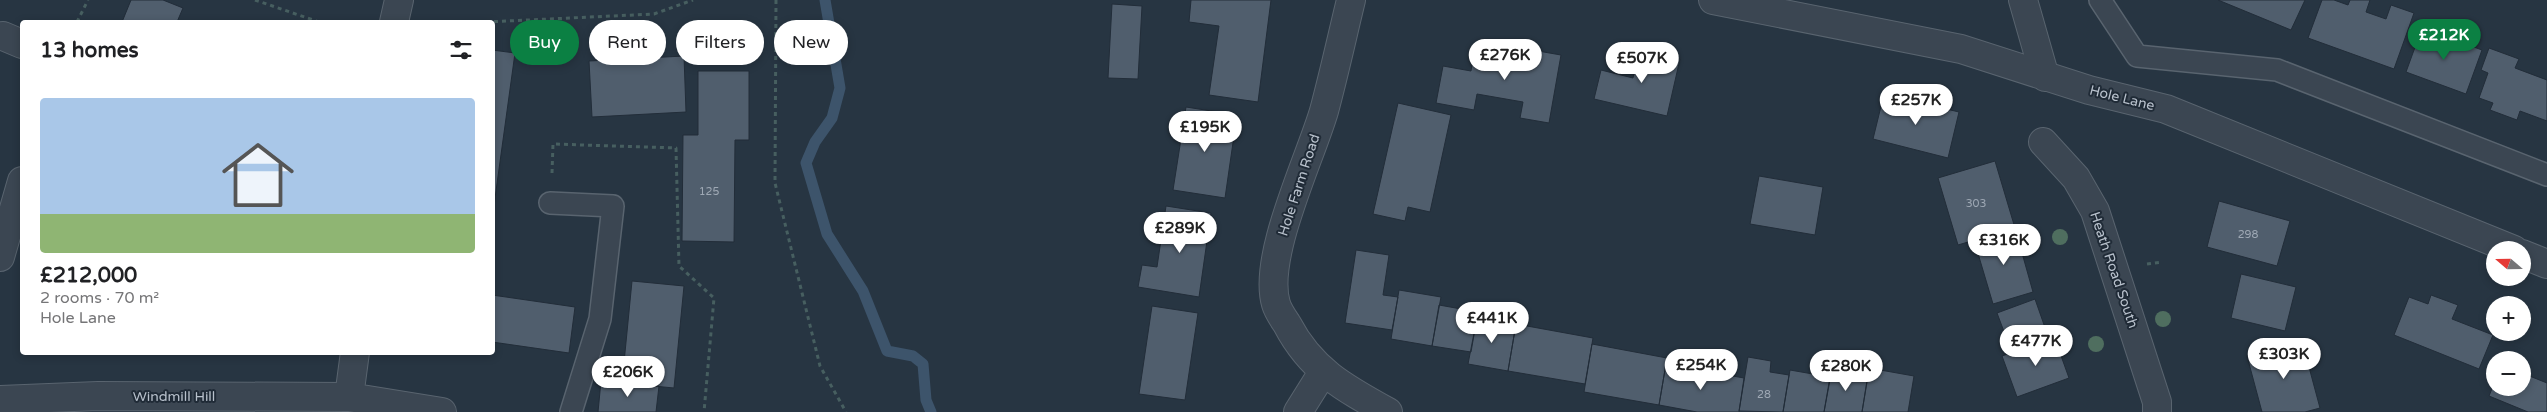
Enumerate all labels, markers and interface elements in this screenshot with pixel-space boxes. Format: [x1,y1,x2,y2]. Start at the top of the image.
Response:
pin: £212K [2409,18,2479,61]
chip: Buy [510,20,579,65]
chip: Rent [589,20,666,65]
chip: Filters [676,20,764,65]
chip: New [774,20,848,65]
text: £212K [2419,25,2469,45]
icon: filters [447,36,475,64]
text: 13 homes [40,38,139,63]
pin: £276K [1470,38,1540,81]
pin: £507K [1607,42,1677,84]
text: £276K [1480,45,1530,65]
text: £507K [1617,48,1667,68]
street label: Hole Lane [2088,82,2156,114]
pin: £257K [1881,84,1951,126]
text: £257K [1891,90,1941,110]
pin: £195K [1170,110,1240,153]
text: £195K [1180,117,1230,137]
icon: home [213,130,303,220]
street label: Hole Farm Road [1274,132,1324,238]
house number: 125 [699,185,719,198]
house number: 303 [1966,197,1986,210]
street label: Heath Road South [2086,210,2142,330]
pin: £289K [1145,212,1215,254]
text: £289K [1155,218,1205,238]
pin: £316K [1969,224,2039,266]
house number: 298 [2238,228,2258,241]
text: £316K [1979,230,2029,250]
north arrow [2486,241,2531,286]
map controls [2486,241,2531,396]
text: £212,000 [40,263,137,288]
text: 2 rooms · 70 m² [40,288,159,308]
button: + [2486,296,2531,341]
pin: £441K [1457,302,1527,344]
text: Hole Lane [40,308,116,328]
text: £441K [1467,308,1517,328]
pin: £477K [2001,324,2071,367]
text: £477K [2011,331,2061,351]
pin: £303K [2249,338,2319,380]
text: £303K [2259,344,2309,364]
pin: £254K [1666,348,1736,391]
pin: £280K [1811,350,1881,392]
button: − [2486,351,2531,396]
text: £254K [1676,355,1726,375]
pin: £206K [593,356,663,398]
text: £280K [1821,356,1871,376]
text: £206K [603,362,653,382]
street label: Windmill Hill [133,388,215,405]
house number: 28 [1757,388,1771,401]

